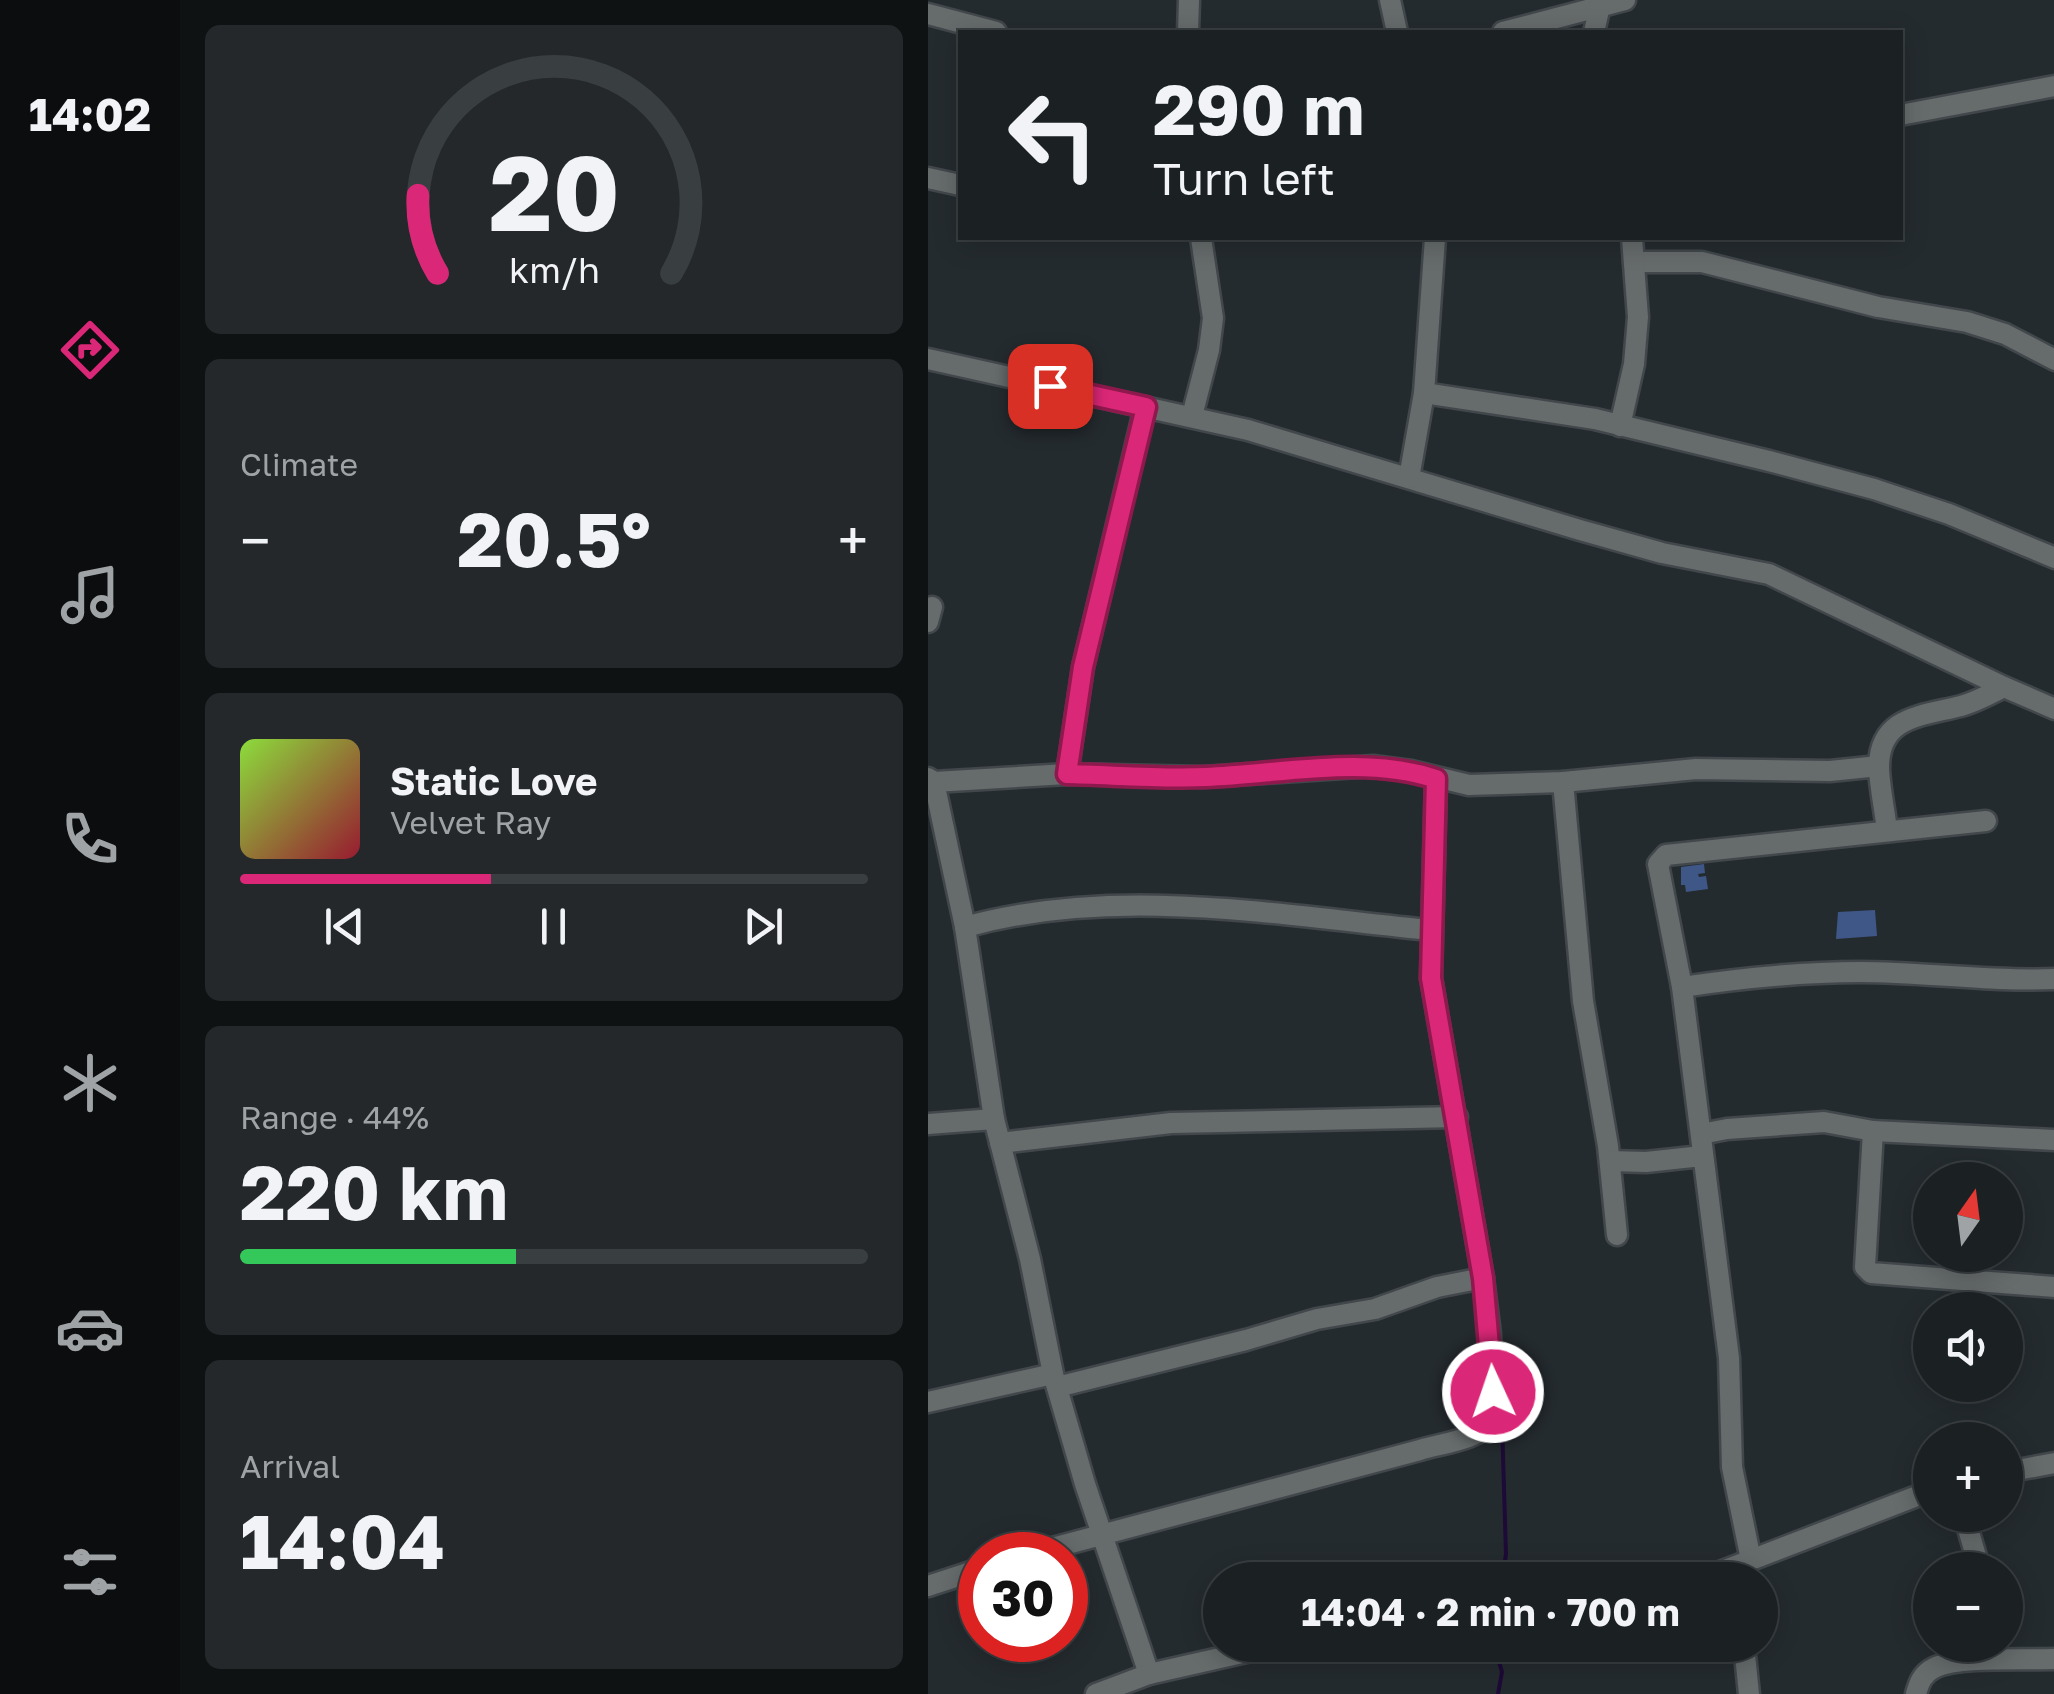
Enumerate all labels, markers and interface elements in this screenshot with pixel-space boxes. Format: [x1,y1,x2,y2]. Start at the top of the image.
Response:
text: 290 m [1153,66,1364,150]
icon: left [988,70,1118,200]
text: 14:02 [29,87,151,141]
text: 20 [488,129,620,254]
text: Turn left [1153,151,1335,205]
text: km/h [509,248,599,291]
icon: directions [55,315,125,385]
pin [1008,344,1093,429]
icon: arrive [1023,359,1078,414]
text: Climate [240,445,358,483]
text: 20.5° [457,493,651,584]
text: − [240,507,270,573]
text: + [838,507,868,573]
icon: music [55,560,125,630]
text: Static Love [390,758,597,803]
text: Velvet Ray [390,803,551,841]
icon: phone [55,804,125,874]
icon: previous [317,899,372,954]
icon: pause [526,899,581,954]
icon: next [736,899,791,954]
icon: climate [55,1048,125,1118]
text: Range · 44% [240,1098,429,1136]
text: 220 km [240,1146,508,1237]
north arrow [1913,1162,2023,1272]
map controls [1913,1162,2023,1662]
button: sound [1913,1292,2023,1402]
icon: car [55,1293,125,1363]
position arrow [1441,1340,1545,1444]
button: + [1913,1422,2023,1532]
text: Arrival [240,1447,340,1485]
text: 14:04 [240,1495,445,1586]
speed limit sign: 30 [958,1532,1088,1662]
icon: filters [55,1537,125,1607]
button: − [1913,1552,2023,1662]
text: 14:04 · 2 min · 700 m [1301,1589,1680,1634]

